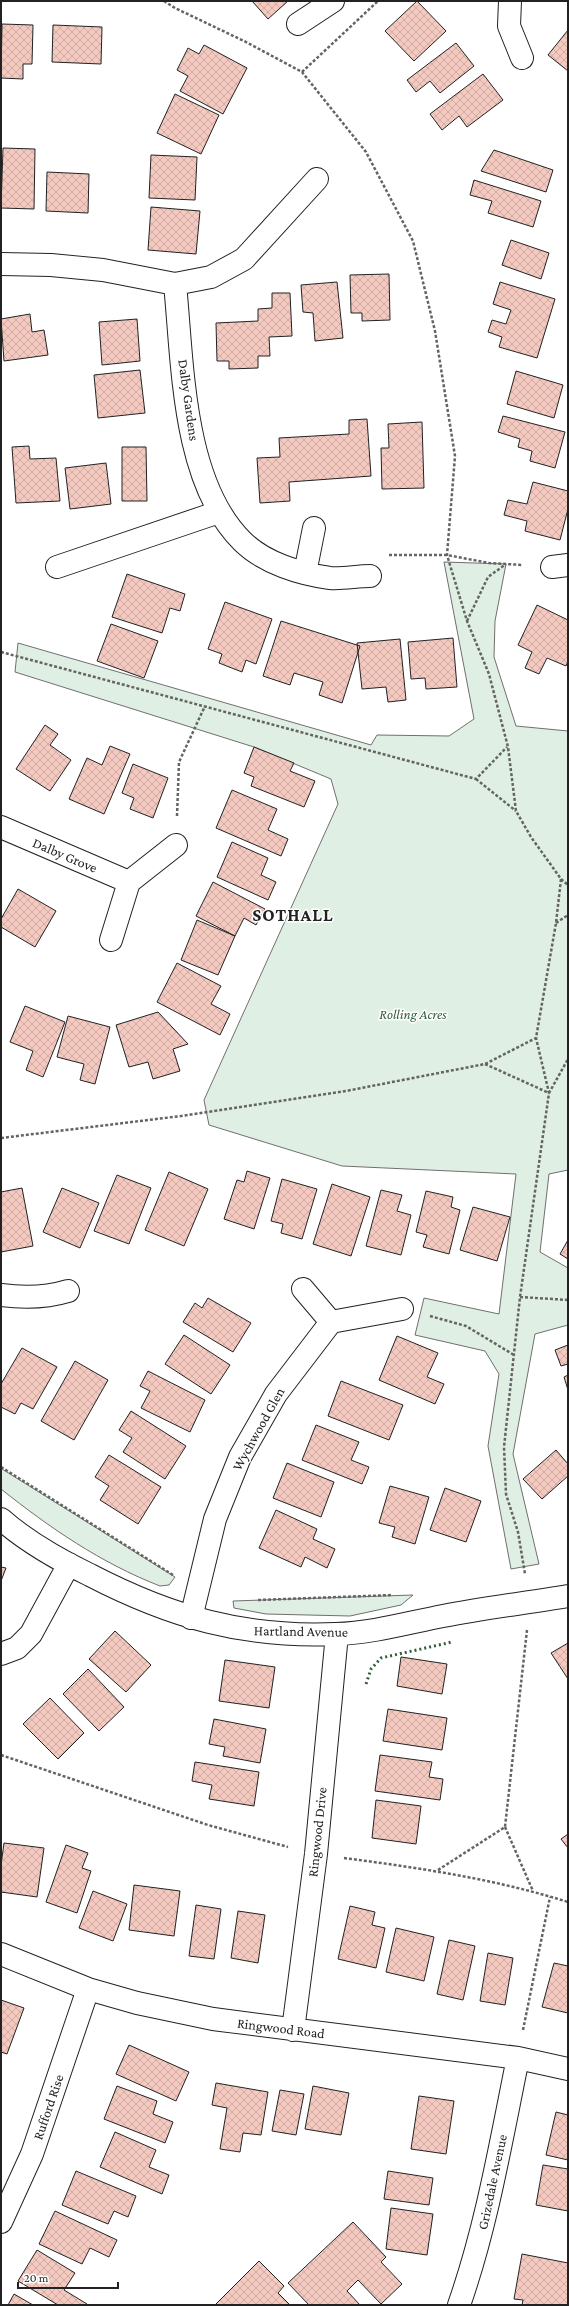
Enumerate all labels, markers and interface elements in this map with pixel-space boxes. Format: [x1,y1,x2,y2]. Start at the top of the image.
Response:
street label: Dalby Gardens [175,358,203,442]
street label: Dalby Grove [30,834,100,876]
district label: SOTHALL [252,905,334,925]
park label: Rolling Acres [379,1006,447,1022]
street label: Wychwood Glen [229,1384,288,1473]
street label: Hartland Avenue [254,1622,348,1640]
street label: Ringwood Drive [304,1786,330,1878]
street label: Ringwood Road [236,2015,326,2041]
street label: Rufford Rise [29,2072,67,2142]
street label: Grizedale Avenue [474,2133,510,2231]
scale bar [18,2264,118,2290]
text: 20 m [24,2271,49,2285]

